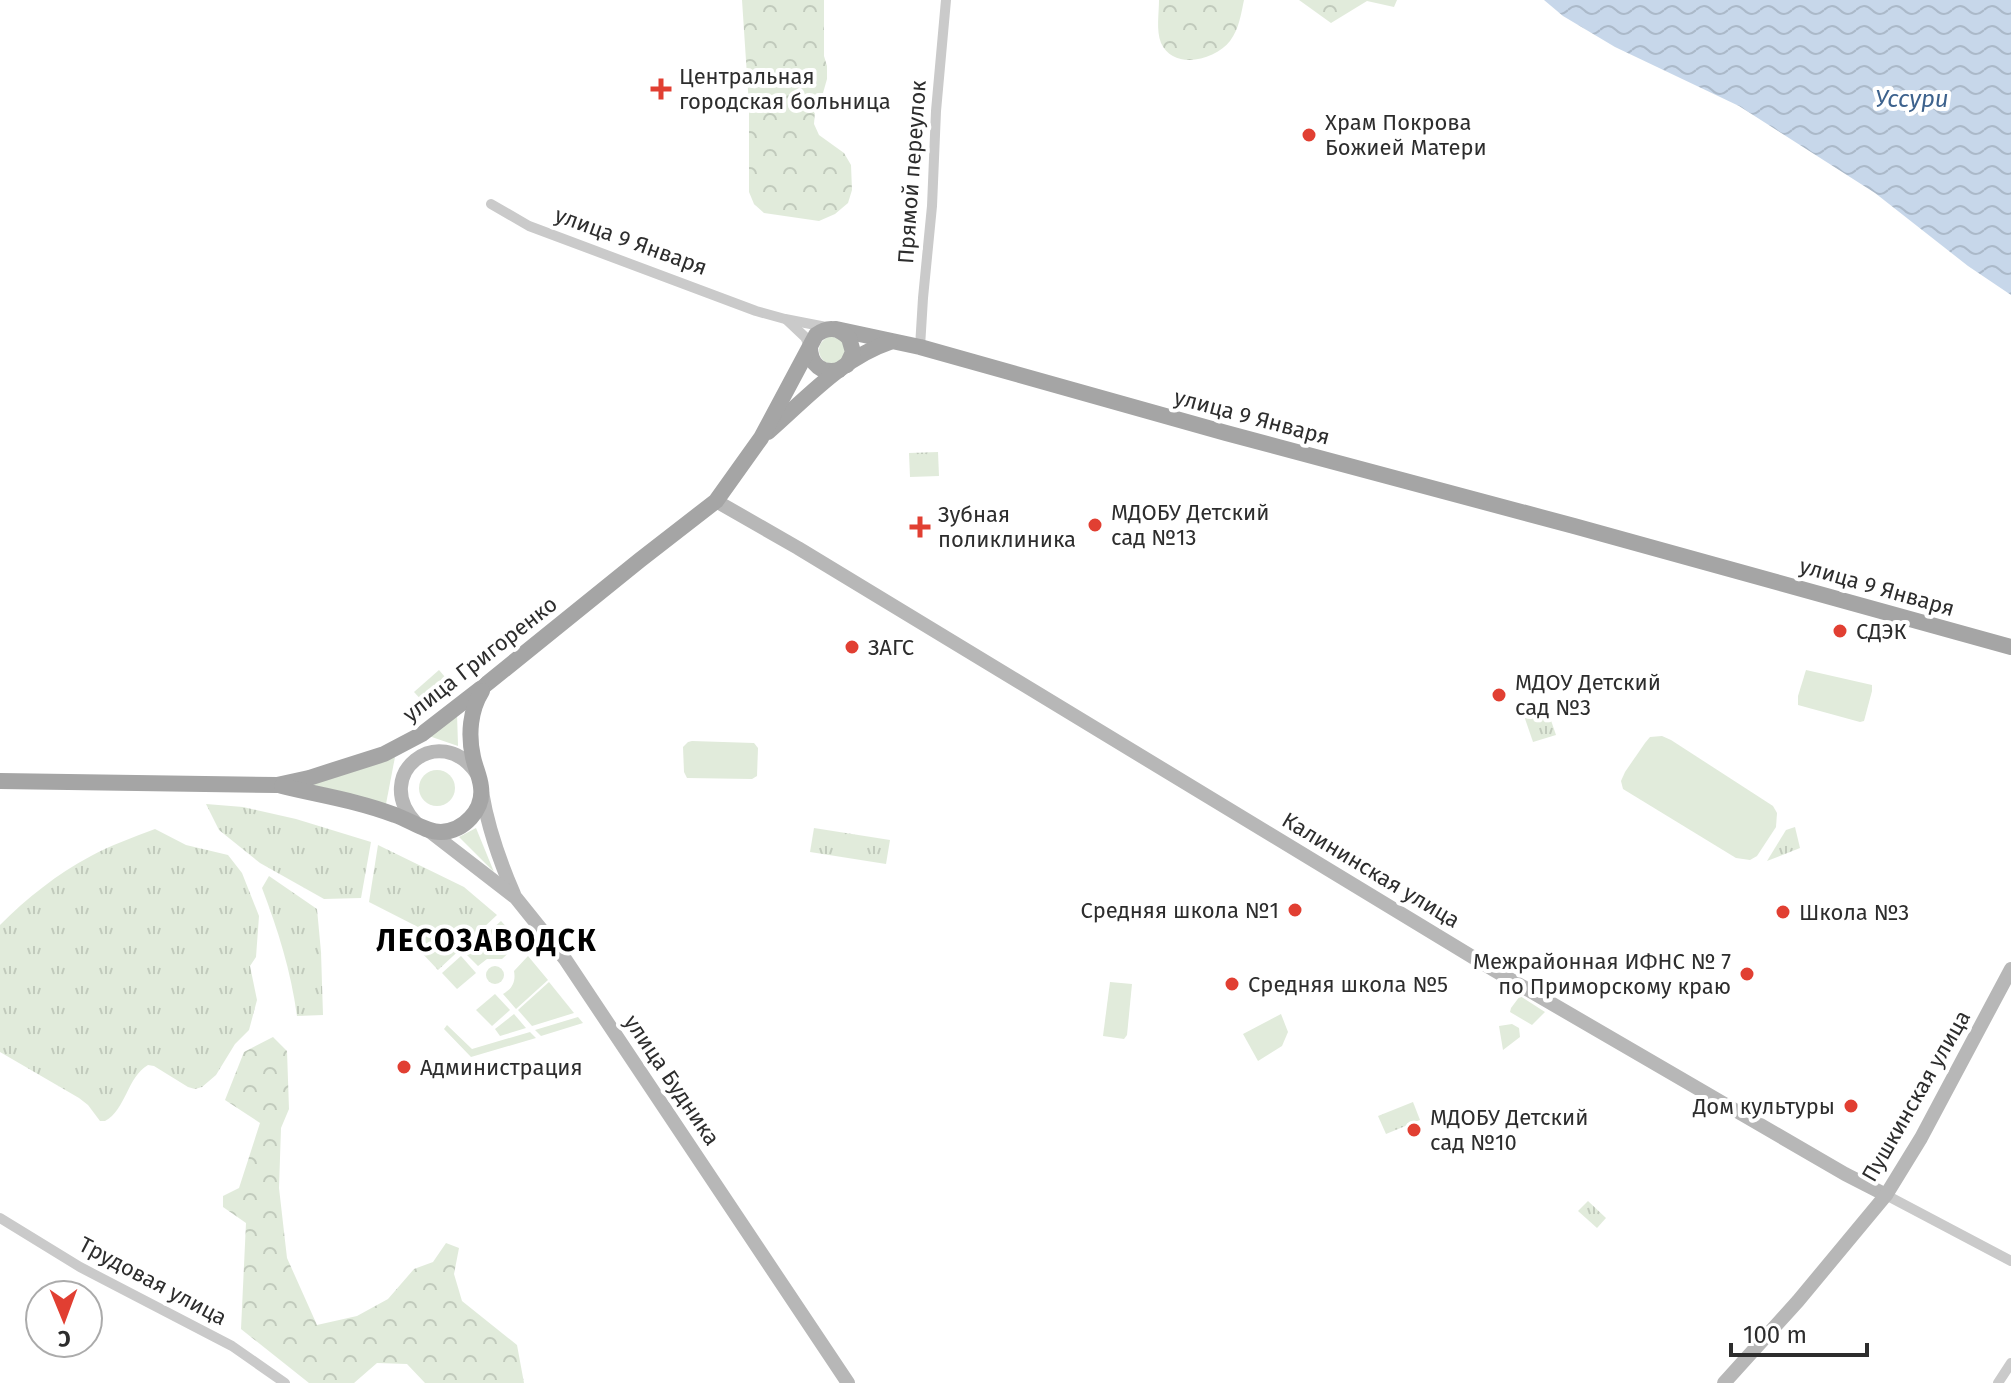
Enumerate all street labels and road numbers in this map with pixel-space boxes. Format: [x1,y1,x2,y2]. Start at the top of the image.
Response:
street label: Прямой переулок [892,79,932,265]
street label: улица 9 Января [551,201,711,281]
street label: улица 9 Января [1171,383,1333,451]
street label: улица 9 Января [1796,552,1958,622]
street label: улица Григоренко [397,590,563,728]
street label: Калининская улица [1277,806,1465,934]
street label: Пушкинская улица [1856,1005,1976,1187]
street label: улица Будника [618,1009,726,1151]
street label: Трудовая улица [75,1231,231,1331]

